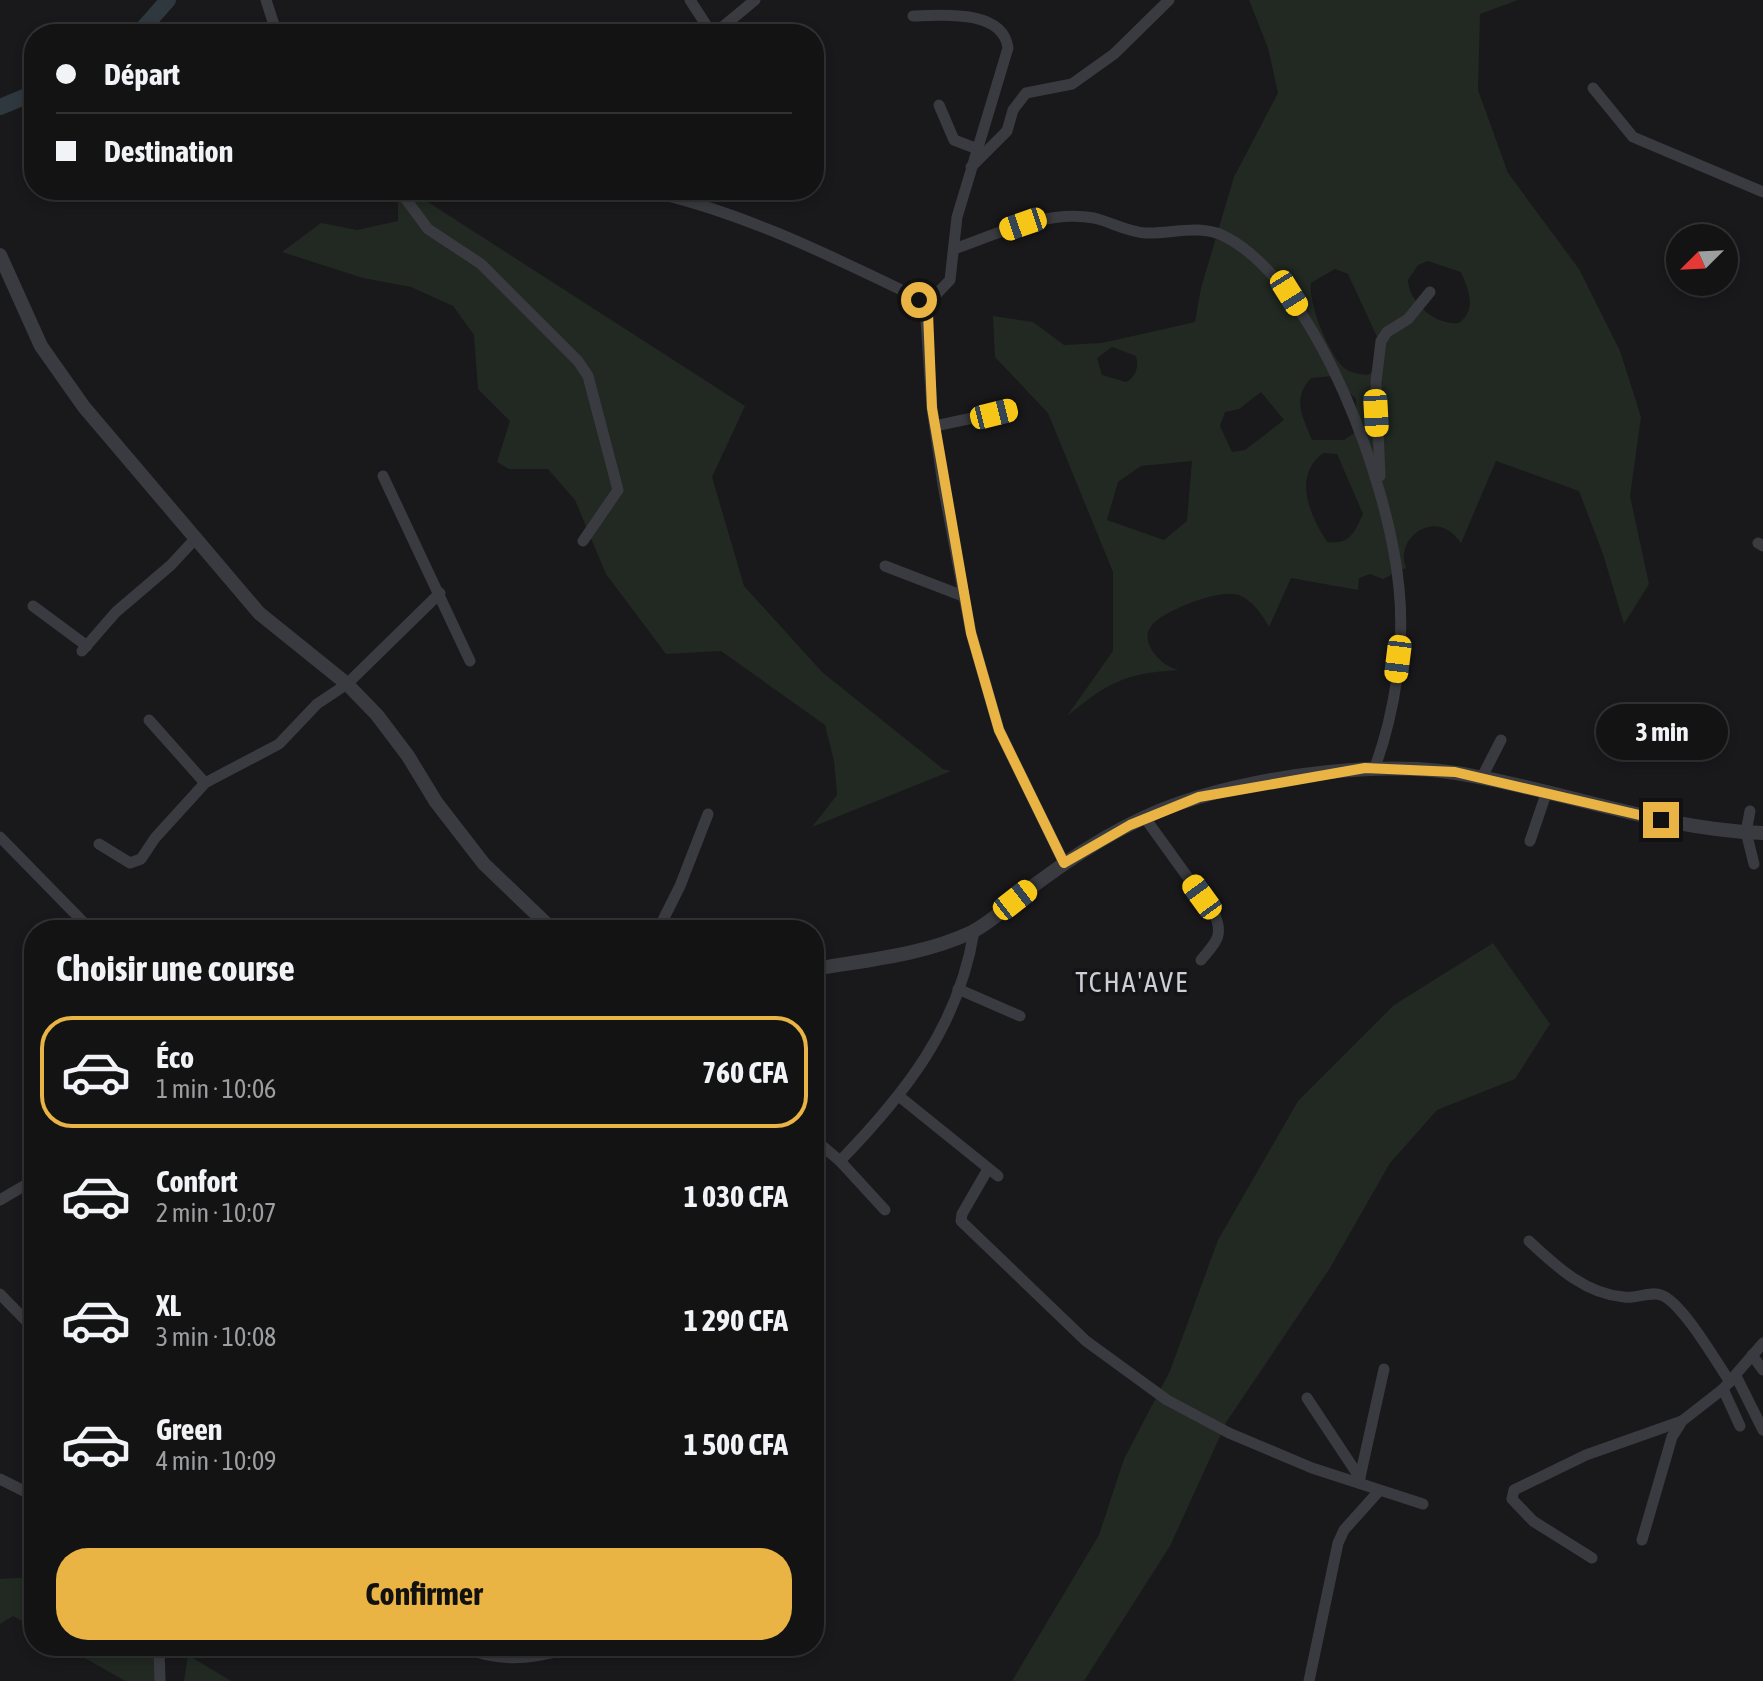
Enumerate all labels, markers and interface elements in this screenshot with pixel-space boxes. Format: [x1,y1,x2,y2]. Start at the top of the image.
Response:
text: Départ [104,57,180,91]
text: Destination [104,134,233,168]
car [996,205,1050,243]
north arrow [1666,224,1738,296]
map controls [1666,224,1738,296]
car [1266,266,1312,320]
route start [901,282,937,318]
car [1363,388,1389,438]
car [968,397,1020,431]
car [1383,634,1413,684]
callout: 3 min [1595,704,1727,760]
text: 3 min [1635,717,1689,747]
route end [1643,802,1679,838]
car [1178,871,1226,923]
car [989,876,1041,924]
text: Choisir une course [56,947,295,989]
district label: TCHA'AVE [1075,966,1189,998]
icon: car [60,1036,132,1108]
text: Éco [156,1040,194,1074]
text: 760 CFA [702,1055,788,1089]
text: 1 min · 10:06 [156,1074,276,1104]
icon: car [60,1160,132,1232]
text: Confort [156,1164,238,1198]
text: 1 030 CFA [684,1179,788,1213]
text: 2 min · 10:07 [156,1198,276,1228]
icon: car [60,1284,132,1356]
text: XL [156,1288,181,1322]
text: 1 290 CFA [684,1303,788,1337]
text: 3 min · 10:08 [156,1322,276,1352]
icon: car [60,1408,132,1480]
text: Green [156,1412,222,1446]
text: 1 500 CFA [684,1427,788,1461]
text: 4 min · 10:09 [156,1446,276,1476]
button: Confirmer [56,1548,792,1640]

